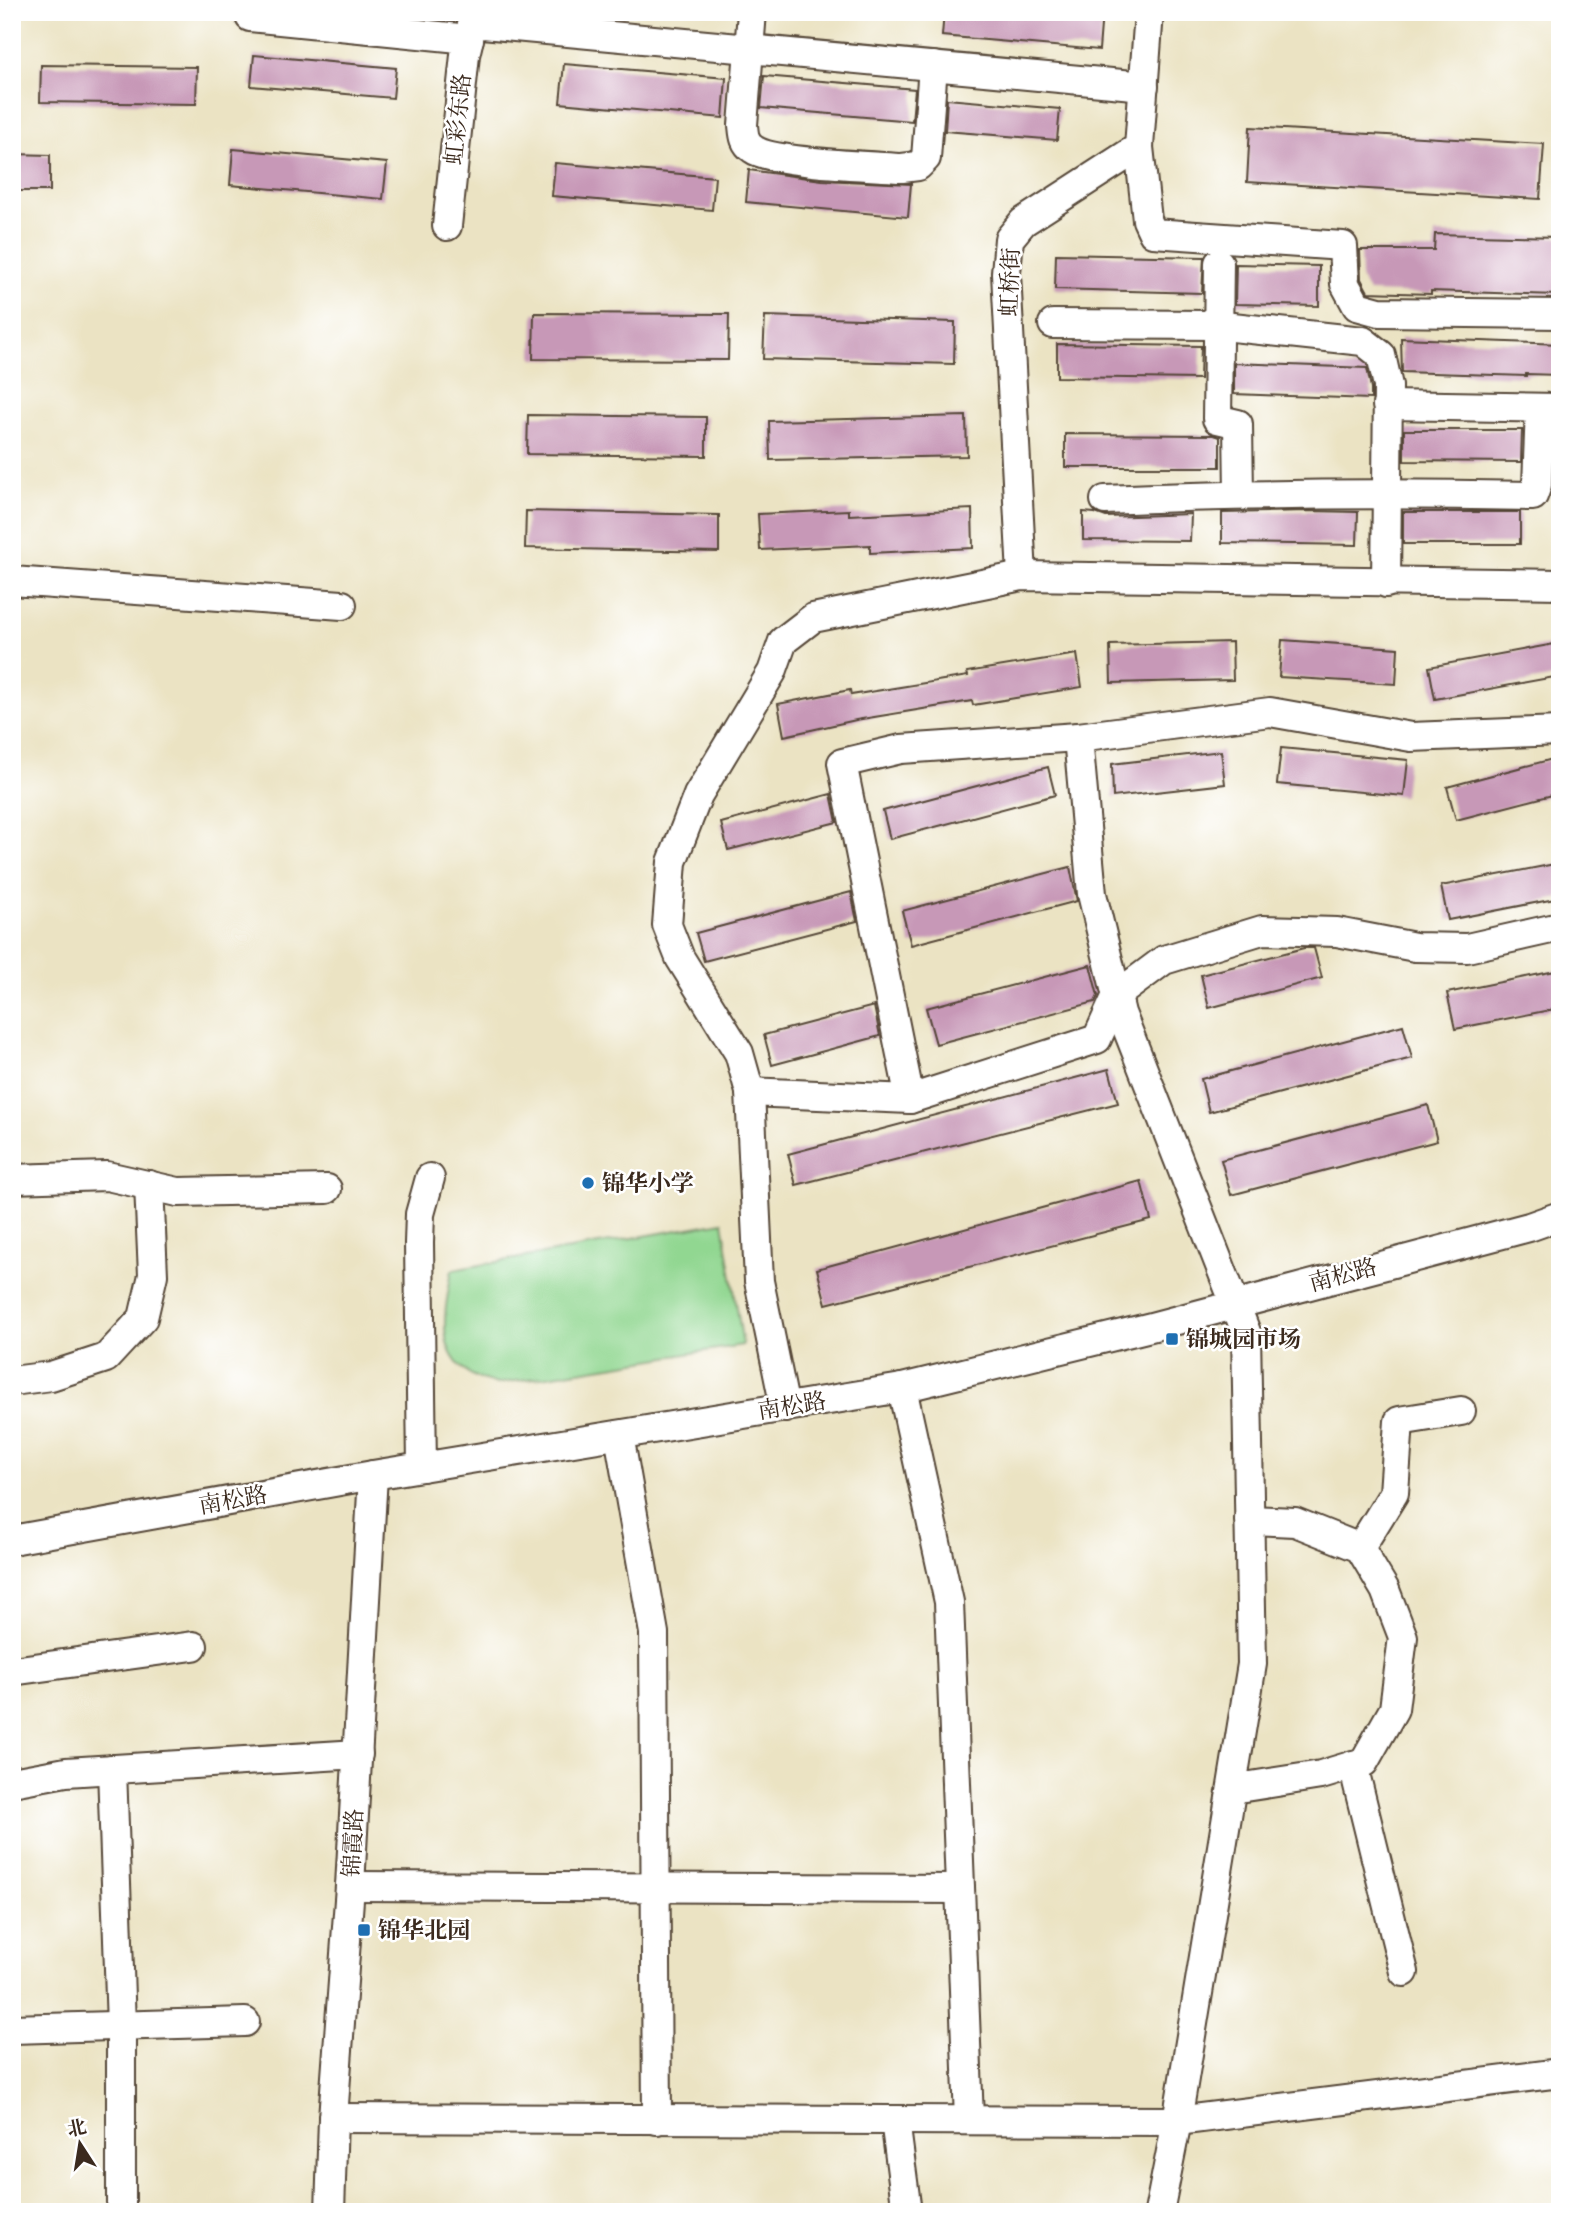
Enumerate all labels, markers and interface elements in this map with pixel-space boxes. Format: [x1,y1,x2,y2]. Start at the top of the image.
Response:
street label: 虹彩东路 [438,72,478,166]
street label: 虹桥街 [993,247,1027,317]
place label: 锦华小学 [602,1168,694,1199]
marker: 锦华小学 [580,1175,596,1191]
street label: 南松路 [1306,1251,1380,1299]
place label: 锦城园市场 [1186,1324,1301,1355]
marker: 锦城园市场 [1164,1331,1180,1347]
street label: 南松路 [756,1385,828,1427]
street label: 南松路 [196,1479,270,1521]
street label: 锦霞路 [336,1808,370,1878]
place label: 锦华北园 [378,1915,470,1946]
marker: 锦华北园 [356,1922,372,1938]
north arrow [46,2108,116,2178]
text: 北 [65,2114,89,2143]

